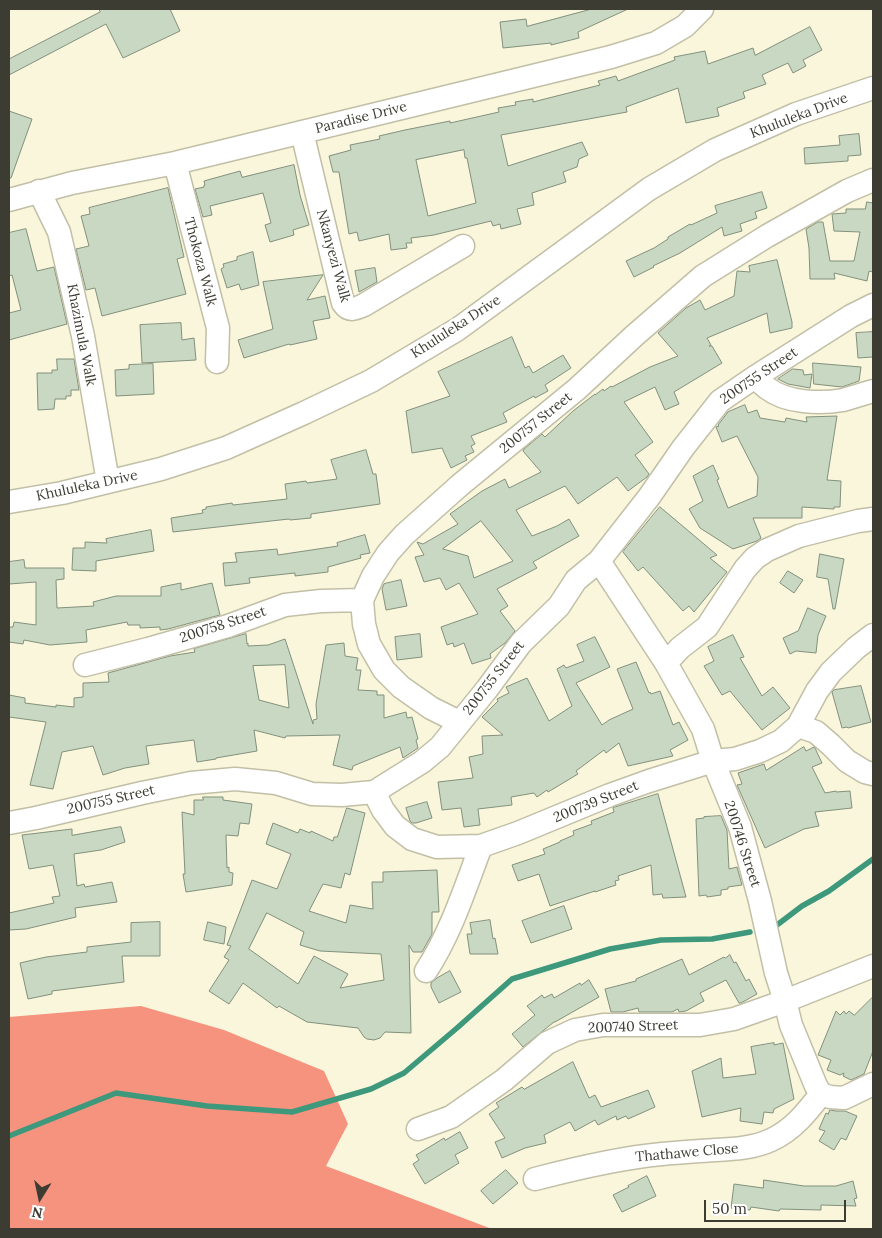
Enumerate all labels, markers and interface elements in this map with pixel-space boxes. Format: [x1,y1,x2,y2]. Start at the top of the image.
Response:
street label: Khululeka Drive [748,90,850,142]
street label: Paradise Drive [313,98,409,138]
street label: Nkanyezi Walk [313,208,353,304]
street label: Thokoza Walk [180,216,220,308]
street label: Khazimula Walk [63,282,99,388]
street label: Khululeka Drive [408,292,504,362]
street label: 200755 Street [717,344,801,408]
street label: 200757 Street [496,389,576,457]
street label: Khululeka Drive [35,467,139,505]
street label: 200758 Street [178,603,268,647]
street label: 200755 Street [460,637,528,719]
street label: 200739 Street [551,777,641,827]
street label: 200755 Street [65,782,157,818]
street label: 200746 Street [720,799,764,889]
street label: 200740 Street [587,1017,679,1037]
street label: Thathawe Close [635,1140,739,1166]
north arrow [15,1173,65,1223]
scale bar [707,1190,850,1222]
text: 50 m [712,1199,747,1218]
text: N [31,1203,44,1223]

